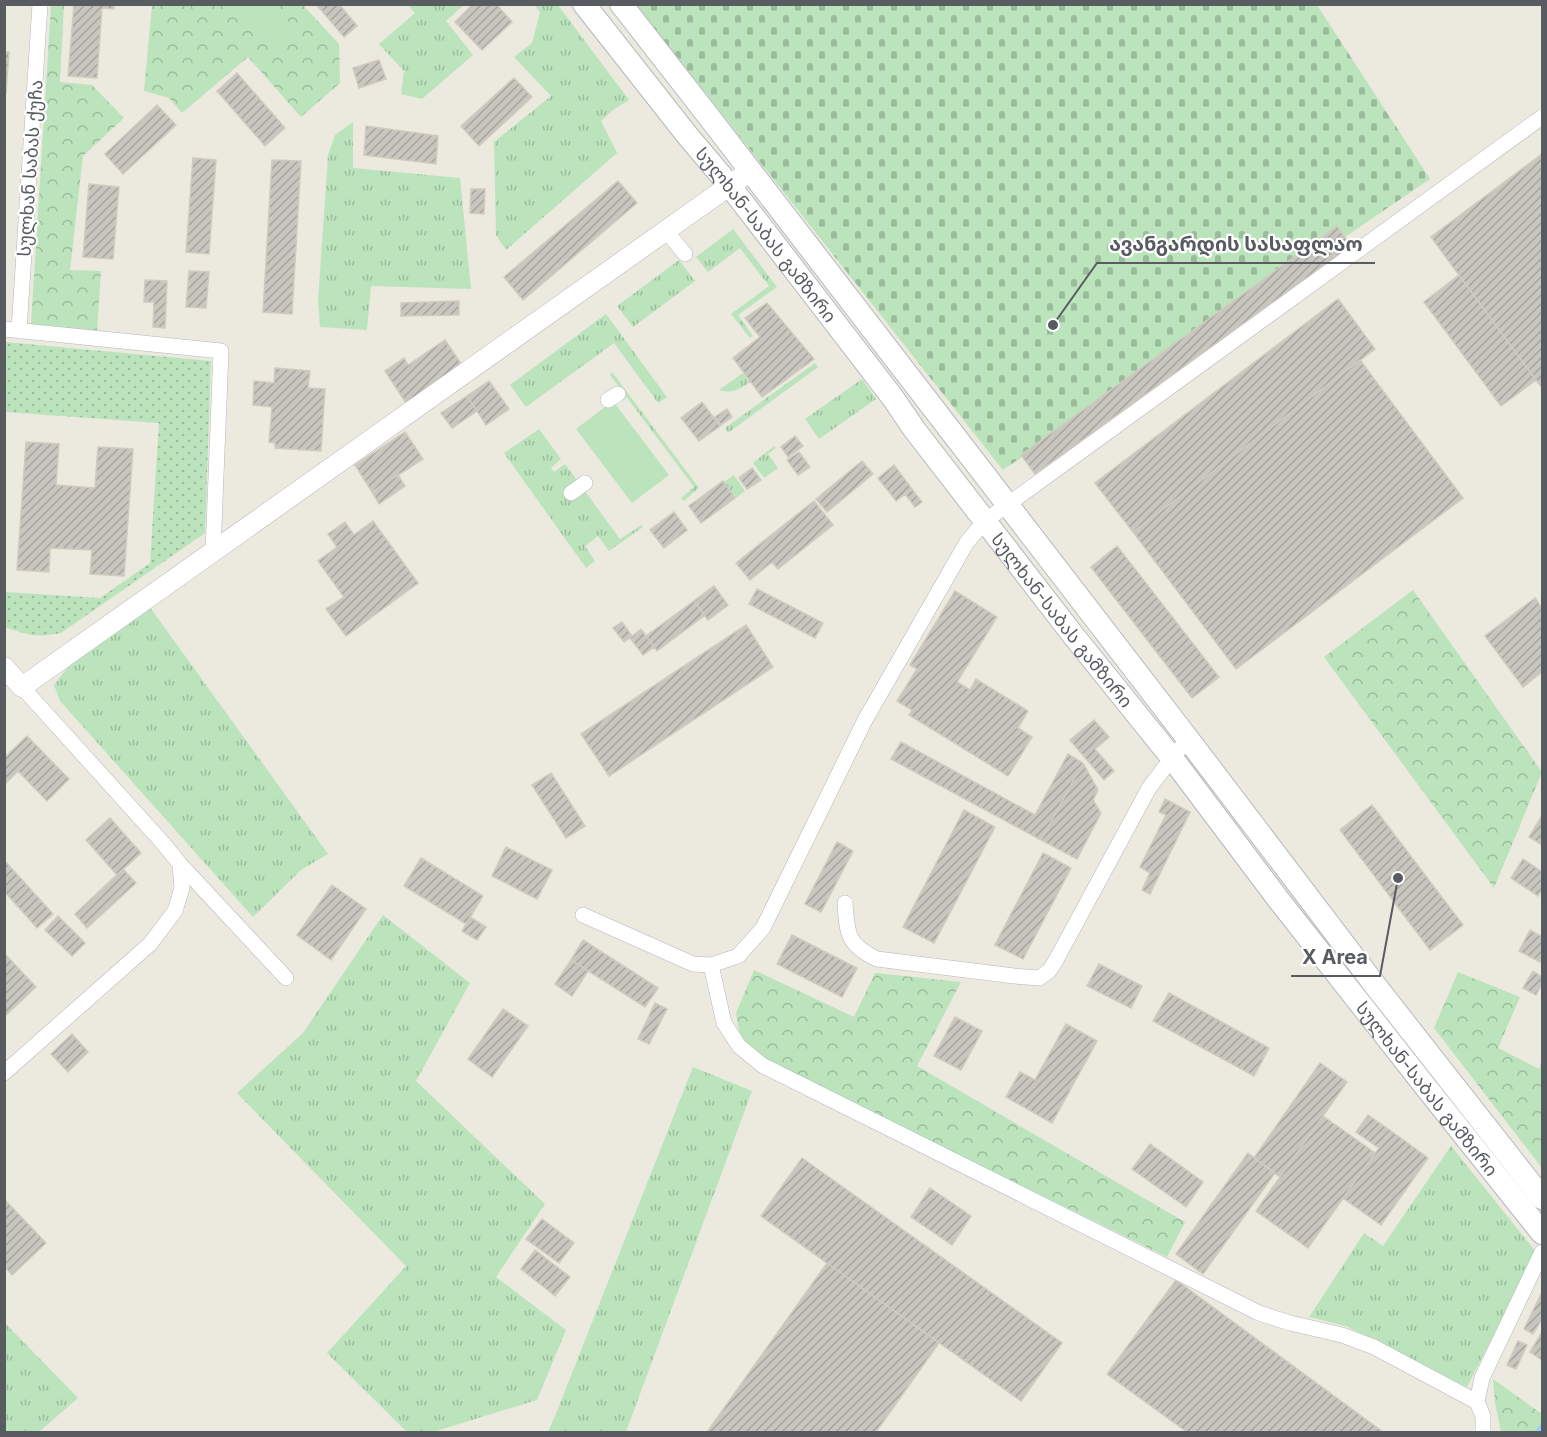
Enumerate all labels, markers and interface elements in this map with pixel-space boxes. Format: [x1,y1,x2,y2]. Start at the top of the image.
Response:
street label: სულხან საბას ქუჩა [13,79,48,257]
street label: სულხან-საბას გამზირი [691,143,841,326]
callout: ავანგარდის სასაფლაო [1097,225,1375,263]
text: ავანგარდის სასაფლაო [1109,232,1363,257]
street label: სულხან-საბას გამზირი [987,529,1137,711]
callout: X Area [1291,938,1380,976]
text: X Area [1302,945,1368,969]
street label: სულხან-საბას გამზირი [1352,997,1503,1180]

